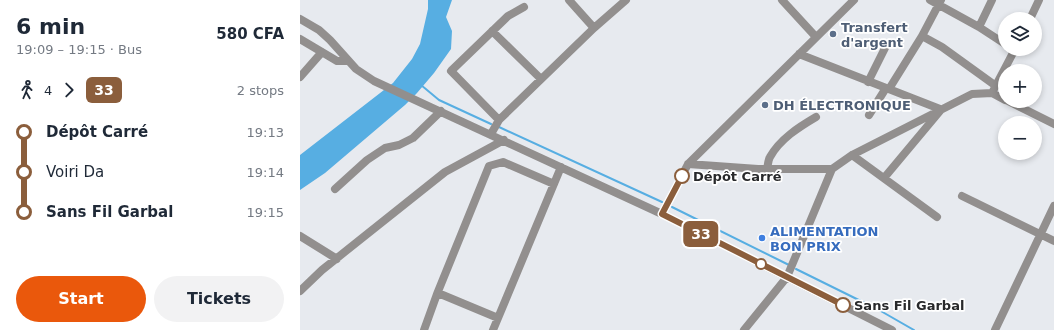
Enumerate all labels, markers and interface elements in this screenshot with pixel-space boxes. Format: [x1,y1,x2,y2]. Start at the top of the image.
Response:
map controls [998,12,1042,160]
button: layers [998,12,1042,56]
text: 6 min [16,14,85,39]
place label: Transfert d'argent [841,20,908,50]
text: 580 CFA [216,25,284,43]
marker: Transfert d'argent [828,29,838,39]
text: 19:09 – 19:15 · Bus [16,42,142,57]
button: + [998,64,1042,108]
icon: walk [16,79,38,101]
icon: forward [58,79,80,101]
text: 33 [94,82,114,98]
text: 4 [44,83,52,98]
text: 2 stops [237,83,284,98]
place label: DH ÉLECTRONIQUE [773,98,911,113]
marker: DH ÉLECTRONIQUE [760,100,770,110]
button: − [998,116,1042,160]
text: Dépôt Carré [46,123,148,141]
text: 19:13 [247,125,284,140]
text: Voiri Da [46,163,104,181]
text: 19:14 [247,165,284,180]
marker: Dépôt Carré [674,168,690,184]
place label: Dépôt Carré [693,169,782,184]
text: Sans Fil Garbal [46,203,173,221]
text: 19:15 [247,205,284,220]
line badge: 33 [683,221,719,247]
place label: ALIMENTATION BON PRIX [770,224,878,254]
text: 33 [691,226,711,242]
marker: ALIMENTATION BON PRIX [757,233,767,243]
unlabelled marker [755,258,767,270]
button: Start [16,276,146,322]
button: Tickets [154,276,284,322]
marker: Sans Fil Garbal [835,297,851,313]
place label: Sans Fil Garbal [854,298,964,313]

